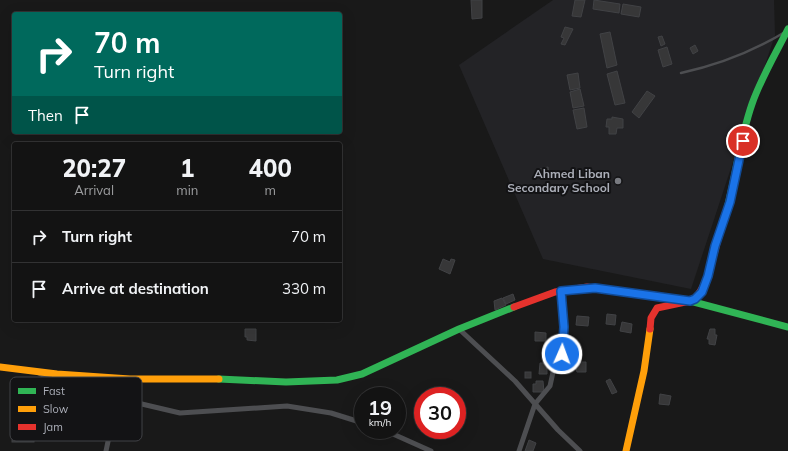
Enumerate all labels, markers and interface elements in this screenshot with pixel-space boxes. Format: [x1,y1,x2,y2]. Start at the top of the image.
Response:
text: 70 m [94,25,160,60]
icon: right [28,28,80,80]
text: Turn right [94,60,174,83]
icon: arrive [71,104,93,126]
text: Then [28,106,63,125]
pin [726,124,760,158]
icon: arrive [732,130,754,152]
text: 20:27 [62,153,126,183]
text: 1 [180,153,195,183]
text: 400 [249,153,292,183]
place label: Ahmed Liban Secondary School [507,166,610,195]
marker: Ahmed Liban Secondary School [613,176,623,186]
text: Arrival [74,182,114,198]
text: min [176,182,198,198]
text: m [264,182,276,198]
icon: right [28,226,50,248]
text: Turn right [62,227,132,246]
text: 70 m [291,227,326,246]
icon: arrive [28,278,50,300]
text: Arrive at destination [62,279,209,298]
text: 330 m [282,279,326,298]
position arrow [541,333,583,375]
legend [10,377,142,441]
text: Fast [43,384,65,398]
speed limit sign: 30 [414,387,466,439]
text: 19 [368,395,392,420]
text: Slow [43,402,69,416]
text: km/h [369,416,391,429]
text: Jam [43,420,63,434]

